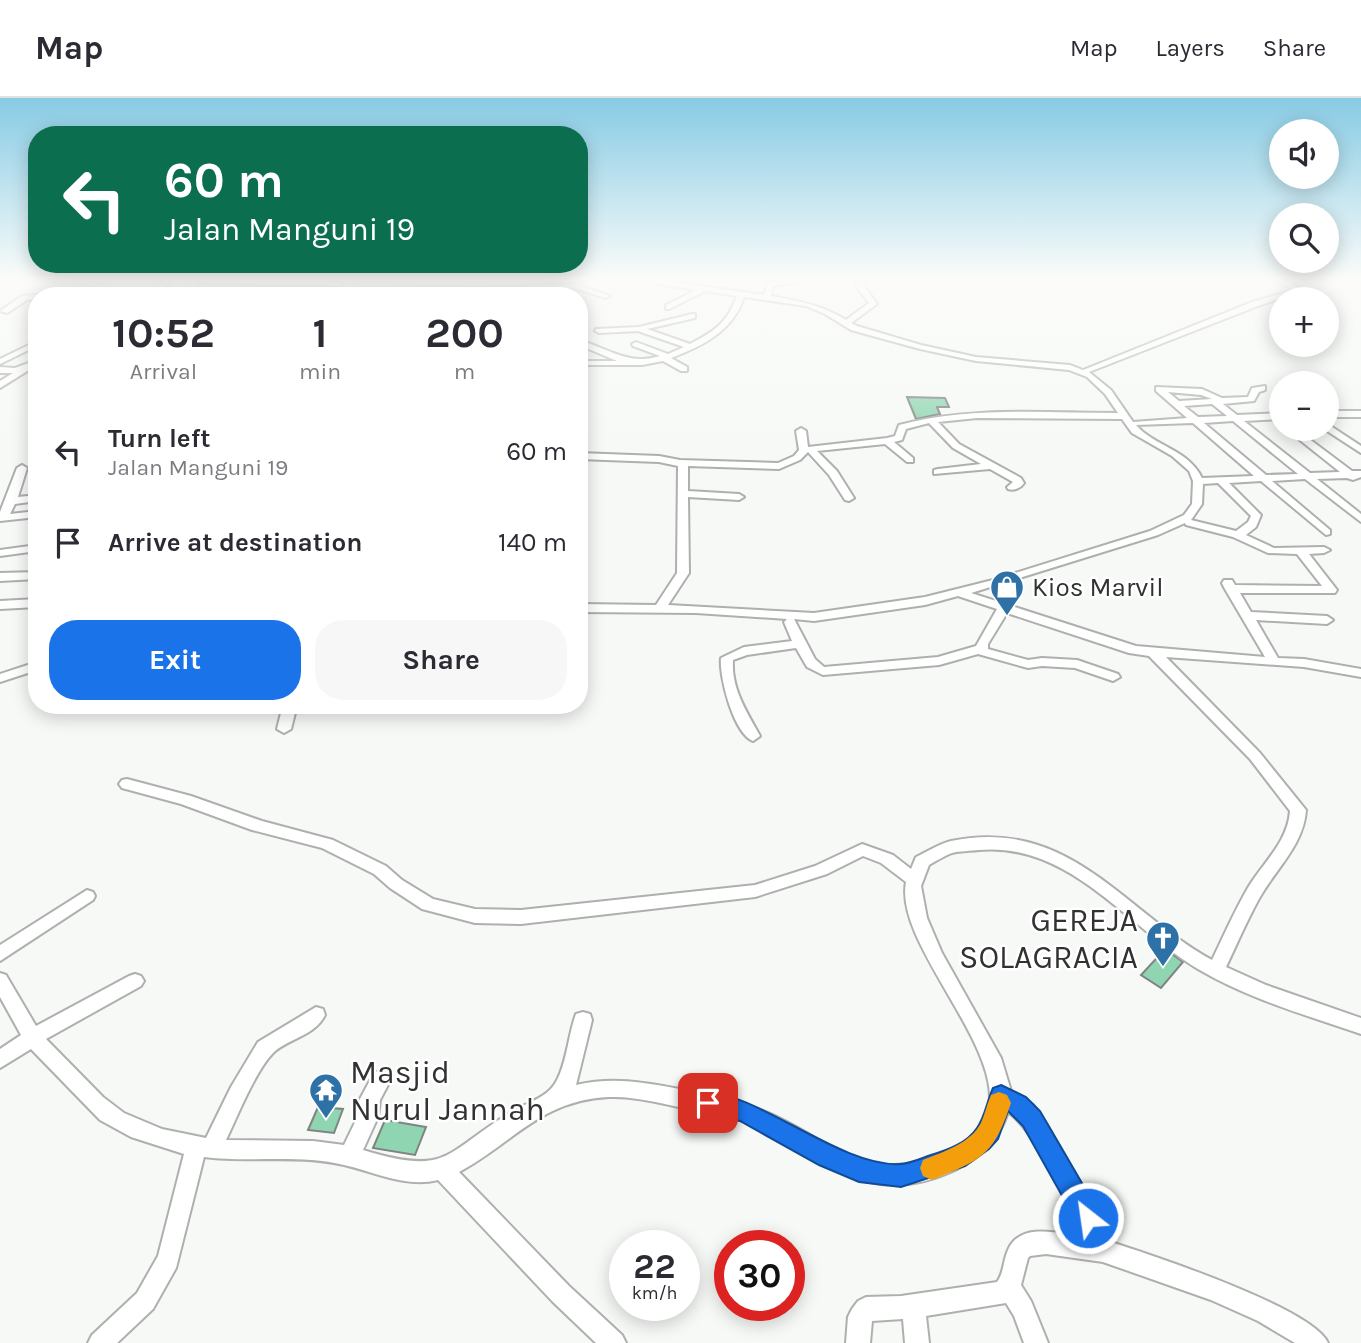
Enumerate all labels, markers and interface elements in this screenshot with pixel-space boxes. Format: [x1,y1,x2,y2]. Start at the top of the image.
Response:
text: Map [35,29,103,67]
text: Map [1070,34,1118,62]
text: Layers [1156,34,1225,62]
text: Share [1263,34,1326,62]
map controls [1269,119,1339,441]
button: sound [1269,119,1339,189]
text: 60 m [164,152,284,209]
icon: left [49,154,140,245]
button: search [1269,203,1339,273]
text: Jalan Manguni 19 [164,211,415,248]
button: + [1269,287,1339,357]
text: 10:52 [112,308,215,358]
text: 1 [313,308,328,358]
text: 200 [425,308,504,358]
text: Arrival [130,358,197,385]
text: min [299,358,341,385]
text: m [454,358,475,385]
button: − [1269,371,1339,441]
text: Turn left [108,423,210,454]
icon: left [49,433,87,471]
text: 60 m [506,436,567,467]
text: Jalan Manguni 19 [108,454,288,481]
icon: arrive [49,524,87,562]
text: Arrive at destination [108,527,362,558]
text: 140 m [498,527,567,558]
shop icon: Kios Marvil [988,568,1026,617]
place label: Kios Marvil [1032,572,1163,603]
button: Exit [49,620,301,700]
button: Share [315,620,567,700]
place label: GEREJA SOLAGRACIA [959,902,1138,976]
church icon: GEREJA SOLAGRACIA [1144,919,1182,968]
place label: Masjid Nurul Jannah [350,1054,545,1128]
temple icon: Masjid Nurul Jannah [307,1071,345,1120]
pin [678,1073,738,1133]
icon: arrive [689,1084,727,1122]
position arrow [1051,1181,1125,1255]
speed limit sign: 30 [714,1230,805,1321]
text: 22 [633,1246,676,1287]
text: km/h [632,1282,677,1304]

